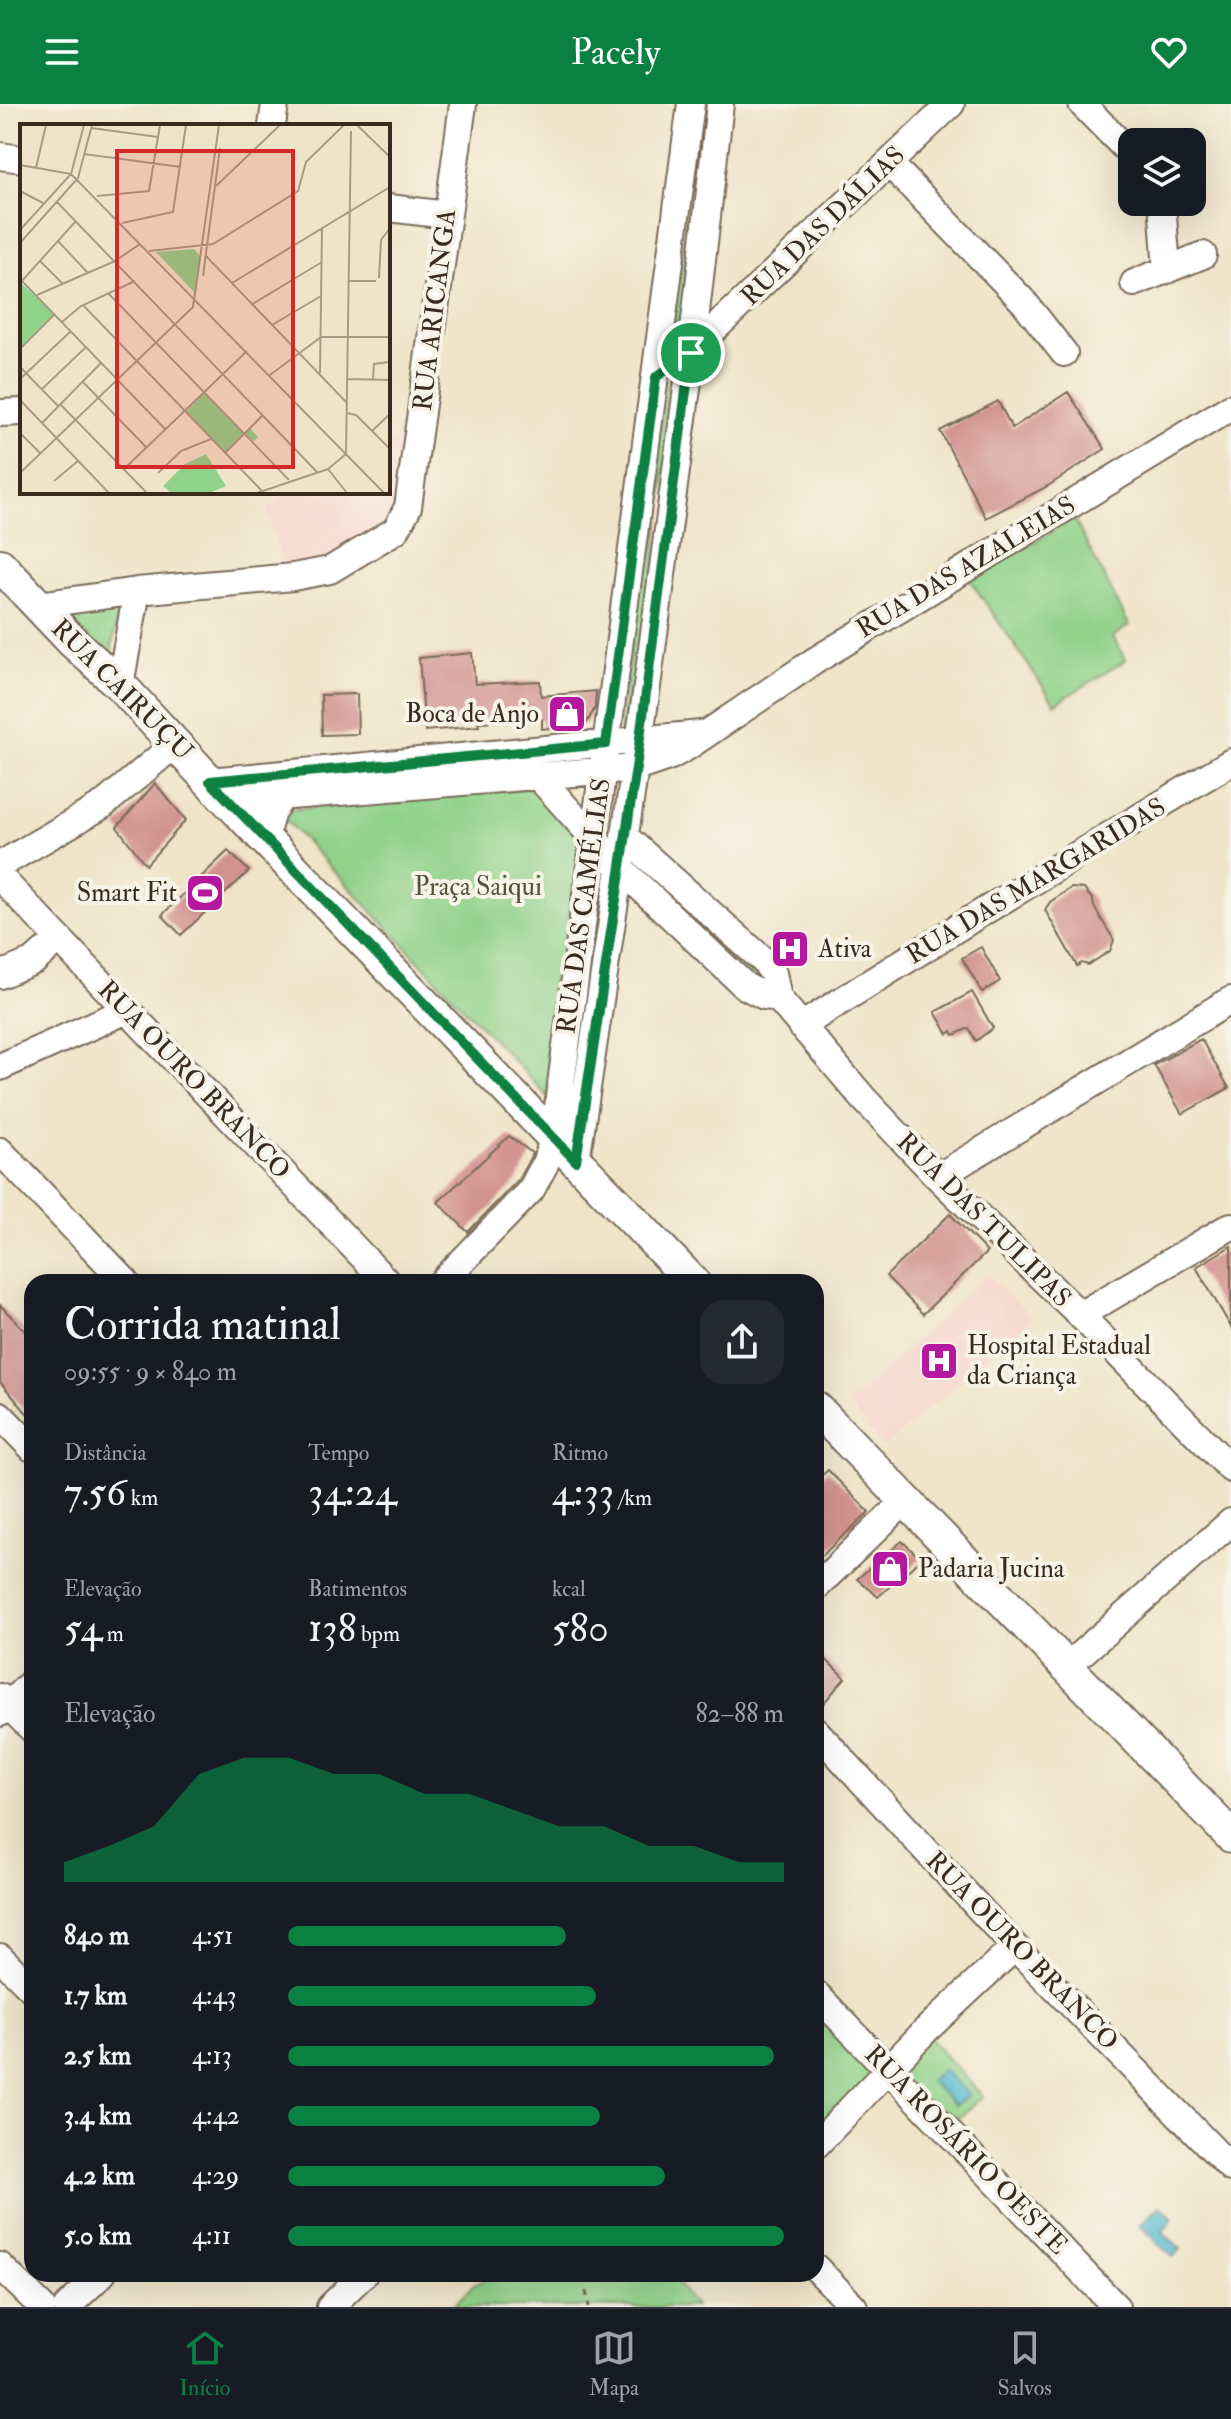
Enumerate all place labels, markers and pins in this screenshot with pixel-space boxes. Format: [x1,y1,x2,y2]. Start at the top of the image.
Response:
pin [657,319,725,387]
shop icon: Boca de Anjo [546,693,588,735]
place label: Boca de Anjo [405,698,539,730]
sports icon: Smart Fit [184,872,226,914]
place label: Smart Fit [77,877,177,909]
hospital icon: Ativa [769,928,811,970]
place label: Ativa [817,933,872,965]
place label: Hospital Estadual da Criança [967,1330,1151,1392]
hospital icon: Hospital Estadual da Criança [918,1340,960,1382]
shop icon: Padaria Jucina [869,1548,911,1590]
place label: Padaria Jucina [918,1553,1065,1585]

